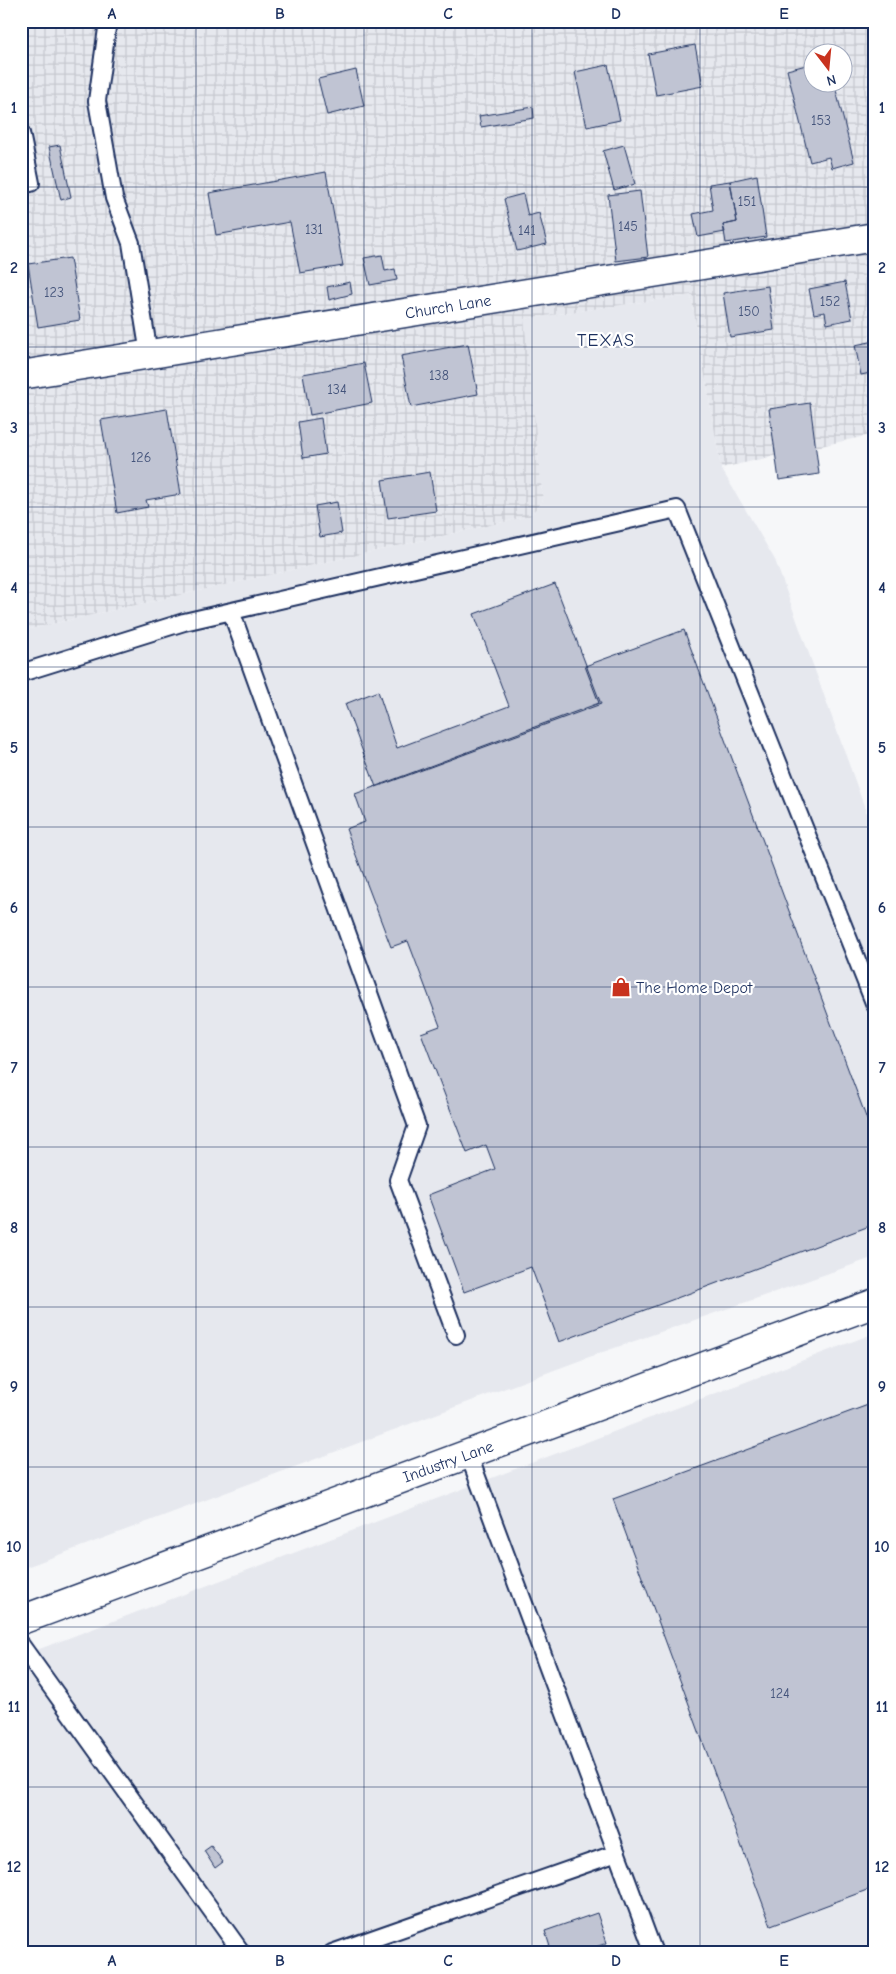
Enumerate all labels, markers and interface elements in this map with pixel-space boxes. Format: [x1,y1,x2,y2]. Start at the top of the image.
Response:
text: A [108,5,117,23]
text: B [275,5,285,23]
text: C [443,5,453,23]
text: D [611,5,621,23]
text: E [779,5,789,23]
north arrow [804,42,854,92]
text: N [825,71,838,89]
text: 1 [11,99,17,117]
text: 1 [879,99,885,117]
house number: 153 [811,112,831,129]
house number: 151 [738,193,756,210]
house number: 145 [618,218,638,235]
house number: 131 [305,221,323,238]
house number: 141 [518,222,536,239]
text: 2 [10,259,18,277]
text: 2 [878,259,886,277]
house number: 123 [44,284,64,301]
street label: Church Lane [404,291,492,323]
house number: 152 [820,293,840,310]
house number: 150 [738,303,760,320]
district label: TEXAS [577,330,635,351]
house number: 138 [429,367,449,384]
house number: 134 [327,381,347,398]
text: 3 [10,419,18,437]
text: 3 [878,419,886,437]
house number: 126 [131,449,151,466]
text: 4 [10,579,18,597]
text: 4 [878,579,886,597]
text: 5 [10,739,18,757]
text: 5 [878,739,886,757]
text: 6 [10,899,18,917]
text: 6 [878,899,886,917]
shop icon: The Home Depot [610,976,632,998]
place label: The Home Depot [636,979,753,997]
text: 7 [10,1059,18,1077]
text: 7 [878,1059,886,1077]
text: 8 [10,1219,18,1237]
text: 8 [878,1219,886,1237]
text: 9 [10,1378,18,1396]
text: 9 [878,1378,886,1396]
street label: Industry Lane [401,1437,496,1487]
text: 10 [6,1538,22,1556]
text: 10 [874,1538,890,1556]
house number: 124 [770,1685,790,1702]
text: 11 [8,1698,20,1716]
text: 11 [876,1698,888,1716]
text: 12 [7,1858,21,1876]
text: 12 [875,1858,889,1876]
text: A [108,1952,117,1970]
text: B [275,1952,285,1970]
text: C [443,1952,453,1970]
text: D [611,1952,621,1970]
text: E [779,1952,789,1970]

